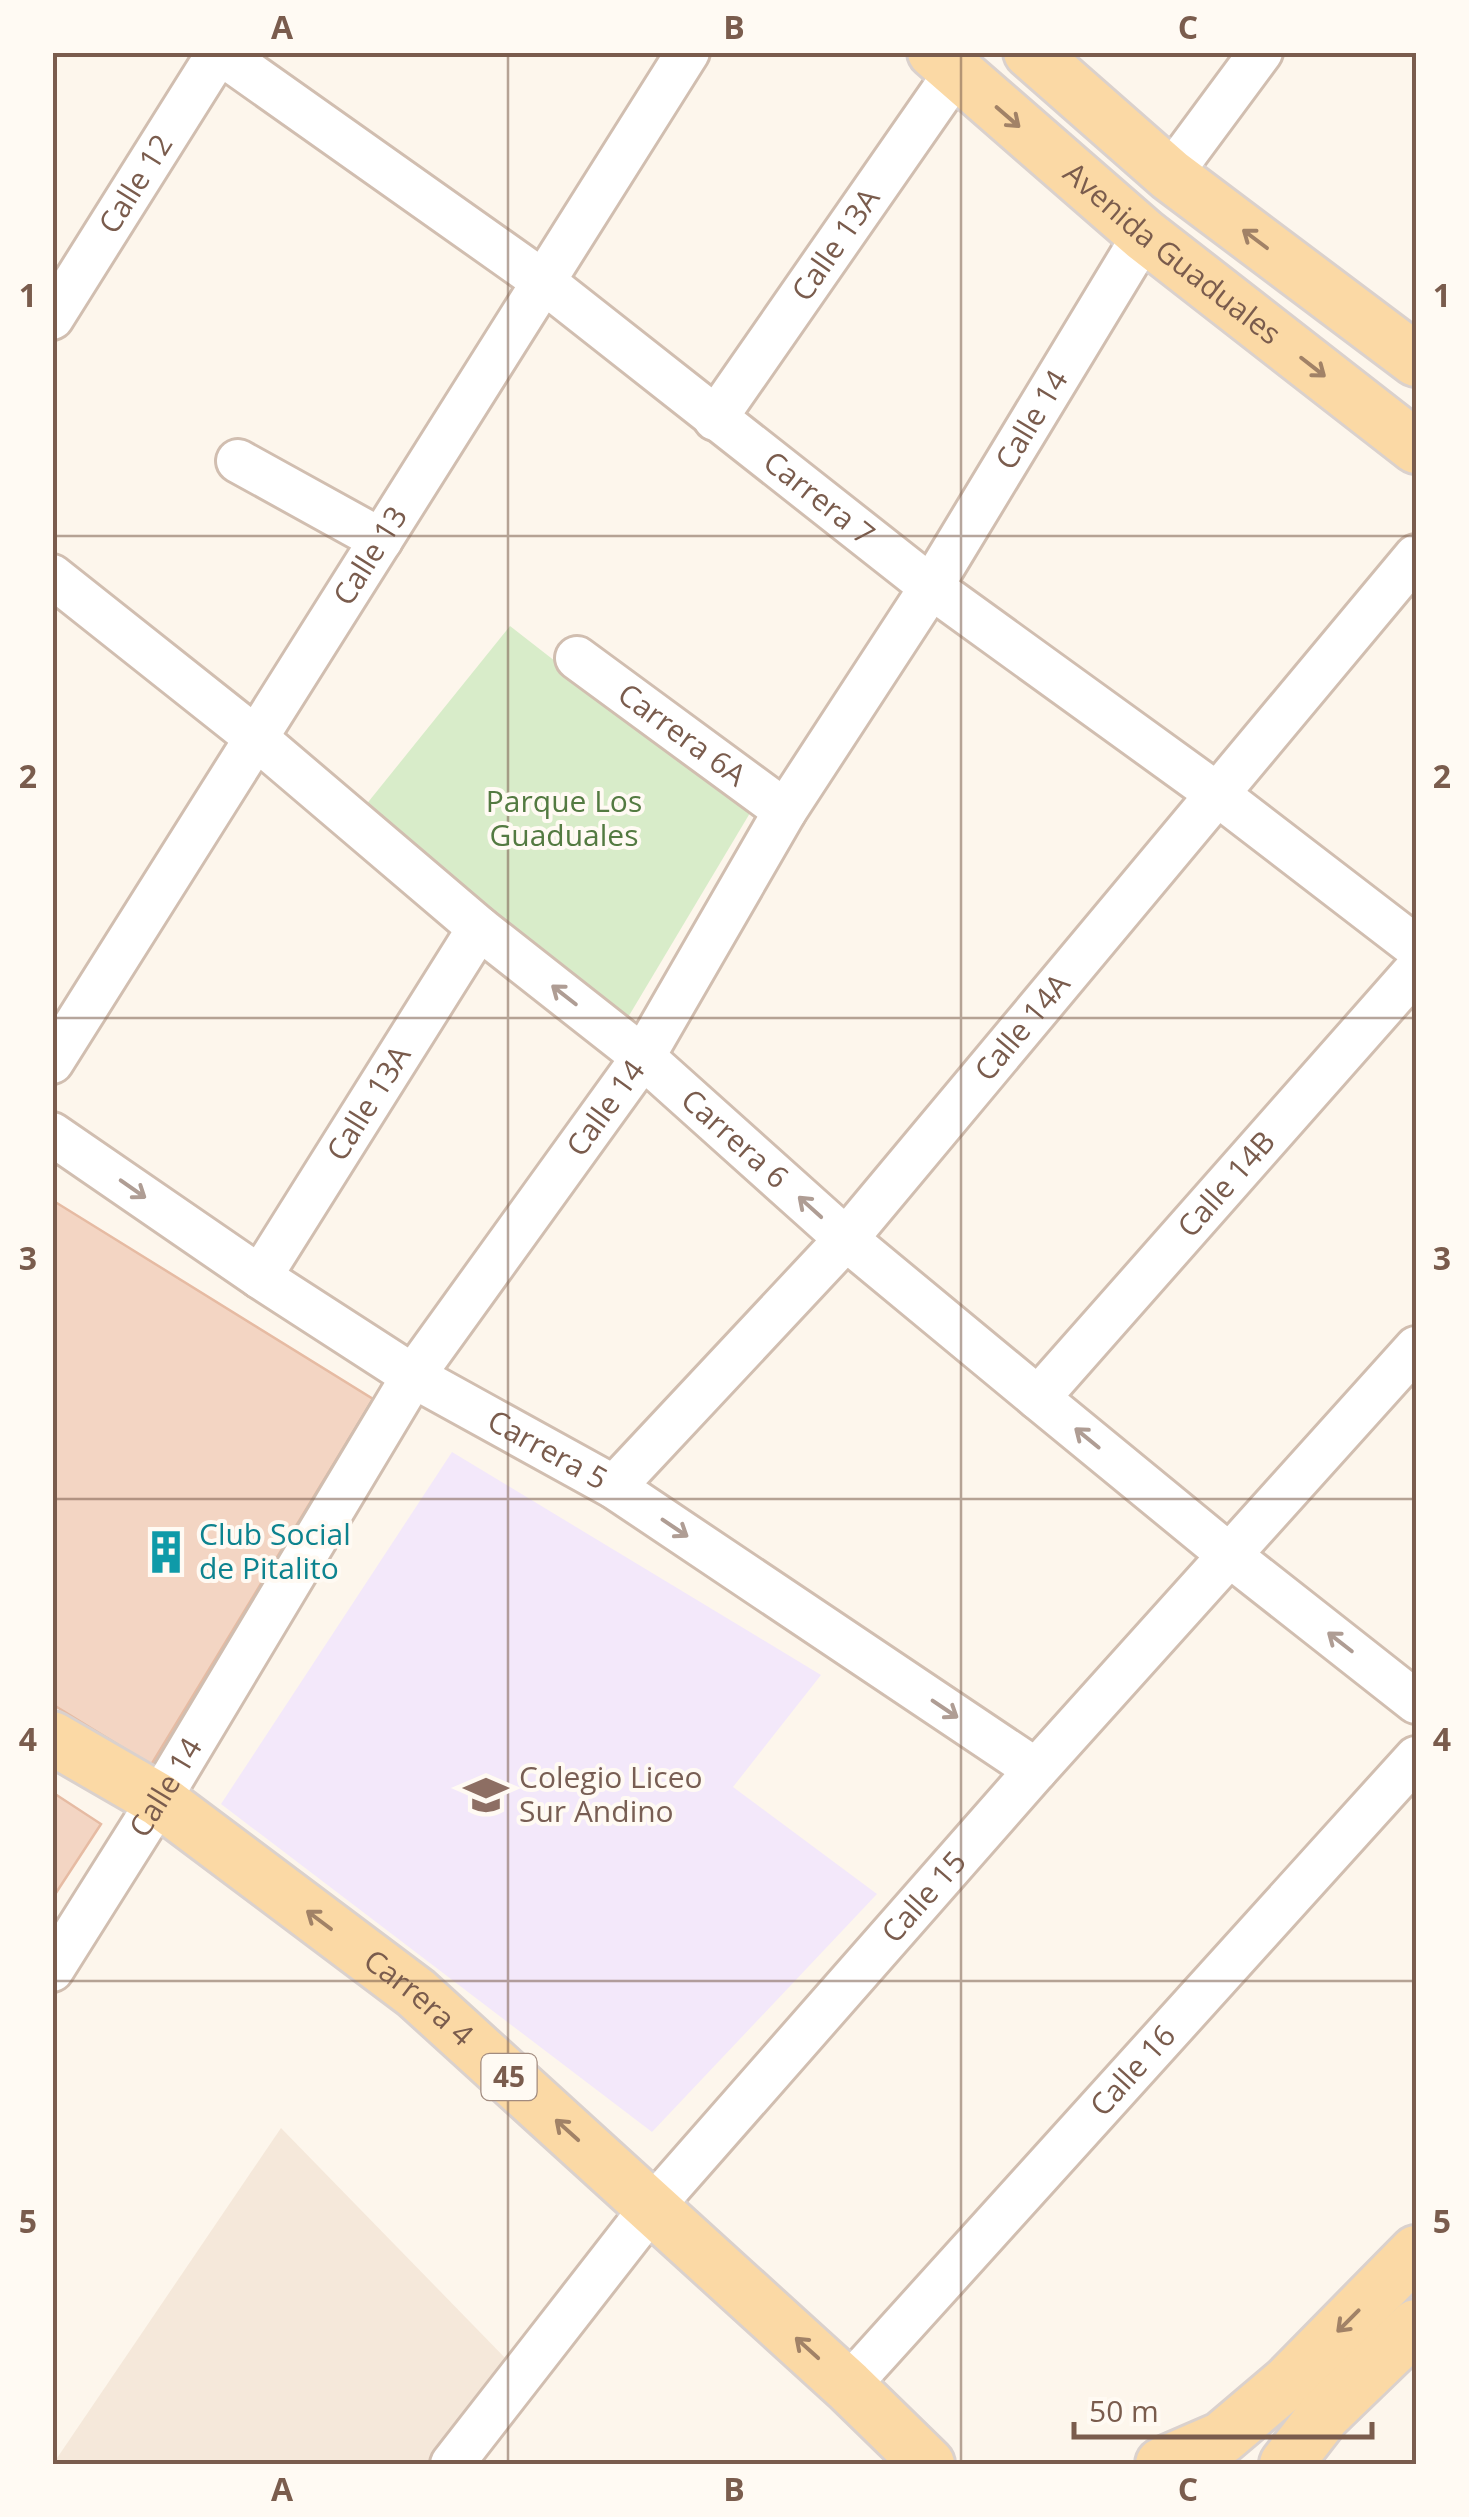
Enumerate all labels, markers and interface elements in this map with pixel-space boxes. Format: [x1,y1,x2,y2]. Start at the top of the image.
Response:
text: A [271,5,294,48]
text: B [723,5,745,48]
text: C [1178,5,1198,48]
one-way arrow [994,105,1020,127]
street label: Calle 12 [88,126,181,241]
street label: Avenida Guaduales [1055,152,1290,353]
street label: Calle 13A [781,179,888,309]
one-way arrow [1242,228,1269,249]
text: 1 [19,273,37,316]
text: 1 [1433,273,1451,316]
one-way arrow [1299,356,1326,377]
street label: Calle 14 [985,362,1077,477]
street label: Carrera 7 [756,441,884,554]
street label: Calle 13 [323,498,416,613]
street label: Carrera 6A [610,673,755,795]
text: 2 [19,754,37,797]
text: 2 [1433,754,1451,797]
park label: Parque Los Guaduales [486,780,642,855]
street label: Calle 14A [964,964,1078,1089]
one-way arrow [551,985,578,1006]
street label: Calle 13A [316,1037,419,1168]
street label: Calle 14 [556,1051,653,1164]
street label: Carrera 6 [673,1079,798,1197]
street label: Calle 14B [1167,1121,1284,1245]
one-way arrow [118,1178,146,1199]
one-way arrow [798,1196,823,1219]
text: 3 [19,1236,37,1279]
text: 3 [1433,1236,1451,1279]
street label: Carrera 5 [481,1399,615,1498]
one-way arrow [1074,1427,1100,1449]
place label: Club Social de Pitalito [199,1513,351,1588]
one-way arrow [660,1517,688,1538]
building icon: Club Social de Pitalito [142,1528,190,1576]
one-way arrow [1327,1631,1354,1652]
one-way arrow [930,1698,958,1719]
text: 4 [19,1717,37,1760]
text: 4 [1433,1717,1451,1760]
street label: Calle 14 [119,1730,211,1845]
place label: Colegio Liceo Sur Andino [519,1756,703,1831]
school or university icon: Colegio Liceo Sur Andino [462,1771,510,1819]
street label: Calle 15 [871,1842,975,1951]
one-way arrow [306,1909,333,1930]
street label: Carrera 4 [356,1939,483,2054]
street label: Calle 16 [1080,2015,1184,2124]
road number: 45 [482,2054,536,2100]
one-way arrow [555,2118,580,2141]
text: 5 [19,2199,37,2242]
text: 5 [1433,2199,1451,2242]
one-way arrow [1336,2309,1360,2333]
one-way arrow [795,2337,820,2360]
scale bar [1074,2377,1372,2439]
text: 50 m [1089,2390,1159,2431]
text: A [271,2467,294,2510]
text: B [723,2467,745,2510]
text: C [1178,2467,1198,2510]

